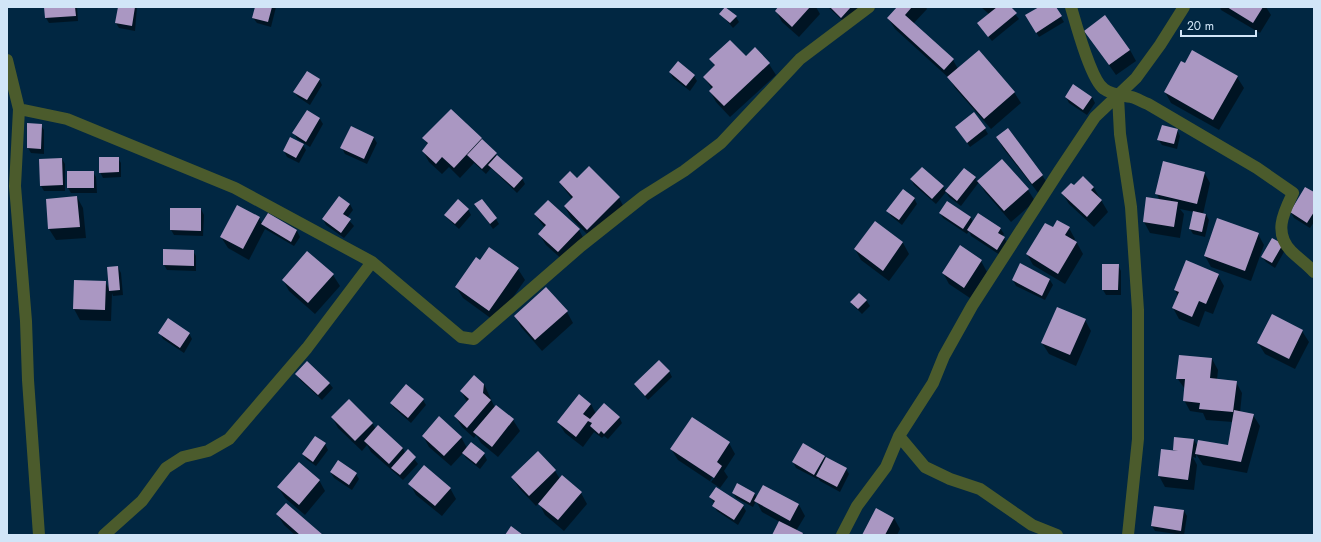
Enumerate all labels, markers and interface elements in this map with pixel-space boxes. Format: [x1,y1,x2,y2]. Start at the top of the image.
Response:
scale bar [1181,12,1256,38]
text: 20 m [1187,17,1214,35]

